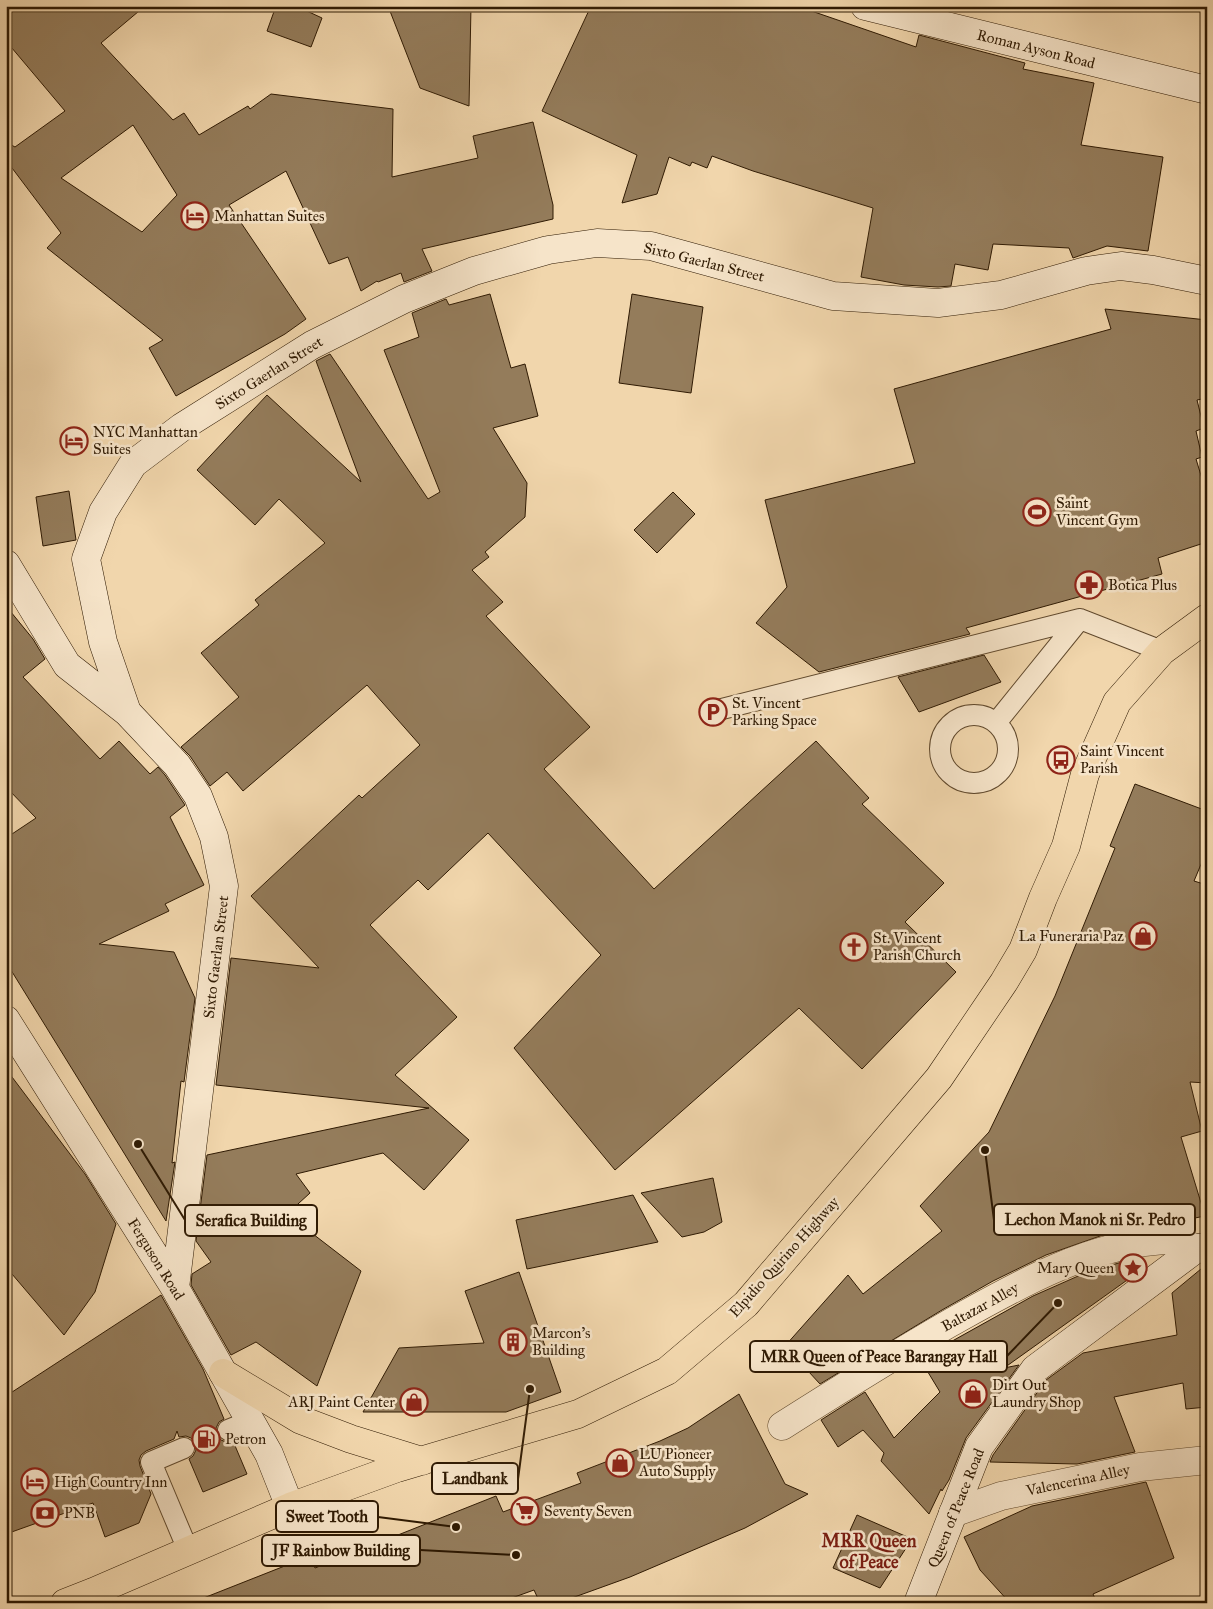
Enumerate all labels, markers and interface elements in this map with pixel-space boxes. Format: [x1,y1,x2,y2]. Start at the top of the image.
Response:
street label: Roman Ayson Road [975,26,1098,73]
hotel icon: Manhattan Suites [180,201,210,231]
place label: Manhattan Suites [214,207,325,225]
street label: Sixto Gaerlan Street [642,238,767,286]
street label: Sixto Gaerlan Street [212,332,327,413]
place label: NYC Manhattan Suites [93,423,198,458]
hotel icon: NYC Manhattan Suites [59,426,89,456]
place label: Saint Vincent Gym [1055,494,1139,529]
sports icon: Saint Vincent Gym [1022,497,1052,527]
pharmacy icon: Botica Plus [1074,570,1104,600]
place label: Botica Plus [1108,576,1177,594]
place label: St. Vincent Parking Space [732,694,817,729]
parking icon: St. Vincent Parking Space [698,697,728,727]
place label: Saint Vincent Parish [1080,742,1165,777]
bus stop icon: Saint Vincent Parish [1046,745,1076,775]
street label: Sixto Gaerlan Street [200,894,233,1020]
shop icon: La Funeraria Paz [1128,921,1158,951]
place label: La Funeraria Paz [1018,927,1124,945]
place label: St. Vincent Parish Church [873,929,962,964]
church icon: St. Vincent Parish Church [839,932,869,962]
street label: Elpidio Quirino Highway [725,1192,843,1321]
callout: Lechon Manok ni Sr. Pedro [994,1204,1195,1235]
callout: Serafica Building [185,1205,317,1236]
text: Lechon Manok ni Sr. Pedro [1005,1210,1185,1229]
text: Serafica Building [195,1211,307,1231]
street label: Ferguson Road [124,1215,189,1304]
place icon: Mary Queen [1118,1253,1148,1283]
place label: Mary Queen [1037,1259,1114,1277]
street label: Baltazar Alley [938,1278,1023,1336]
place label: Marcon's Building [532,1324,591,1359]
building icon: Marcon's Building [498,1327,528,1357]
callout: MRR Queen of Peace Barangay Hall [750,1341,1007,1372]
text: MRR Queen of Peace Barangay Hall [761,1347,998,1367]
place label: Dirt Out Laundry Shop [992,1376,1081,1411]
shop icon: Dirt Out Laundry Shop [958,1379,988,1409]
shop icon: ARJ Paint Center [399,1387,429,1417]
place label: ARJ Paint Center [287,1393,395,1412]
fuel station icon: Petron [191,1424,221,1454]
place label: Petron [225,1430,266,1448]
place label: LU Pioneer Auto Supply [638,1445,717,1480]
street label: Queen of Peace Road [924,1445,988,1570]
shop icon: LU Pioneer Auto Supply [605,1448,635,1478]
street label: Valencerina Alley [1024,1460,1132,1500]
callout: Landbank [432,1463,518,1494]
hotel icon: High Country Inn [20,1467,50,1497]
text: Landbank [442,1469,509,1488]
place label: High Country Inn [54,1473,167,1491]
supermarket icon: Seventy Seven [510,1496,540,1526]
bank icon: PNB [30,1498,60,1528]
callout: Sweet Tooth [276,1501,378,1532]
place label: Seventy Seven [544,1502,632,1520]
place label: PNB [64,1504,95,1522]
text: Sweet Tooth [286,1507,368,1526]
district label: MRR Queen of Peace [822,1530,917,1573]
callout: JF Rainbow Building [262,1535,420,1566]
text: JF Rainbow Building [270,1541,410,1561]

